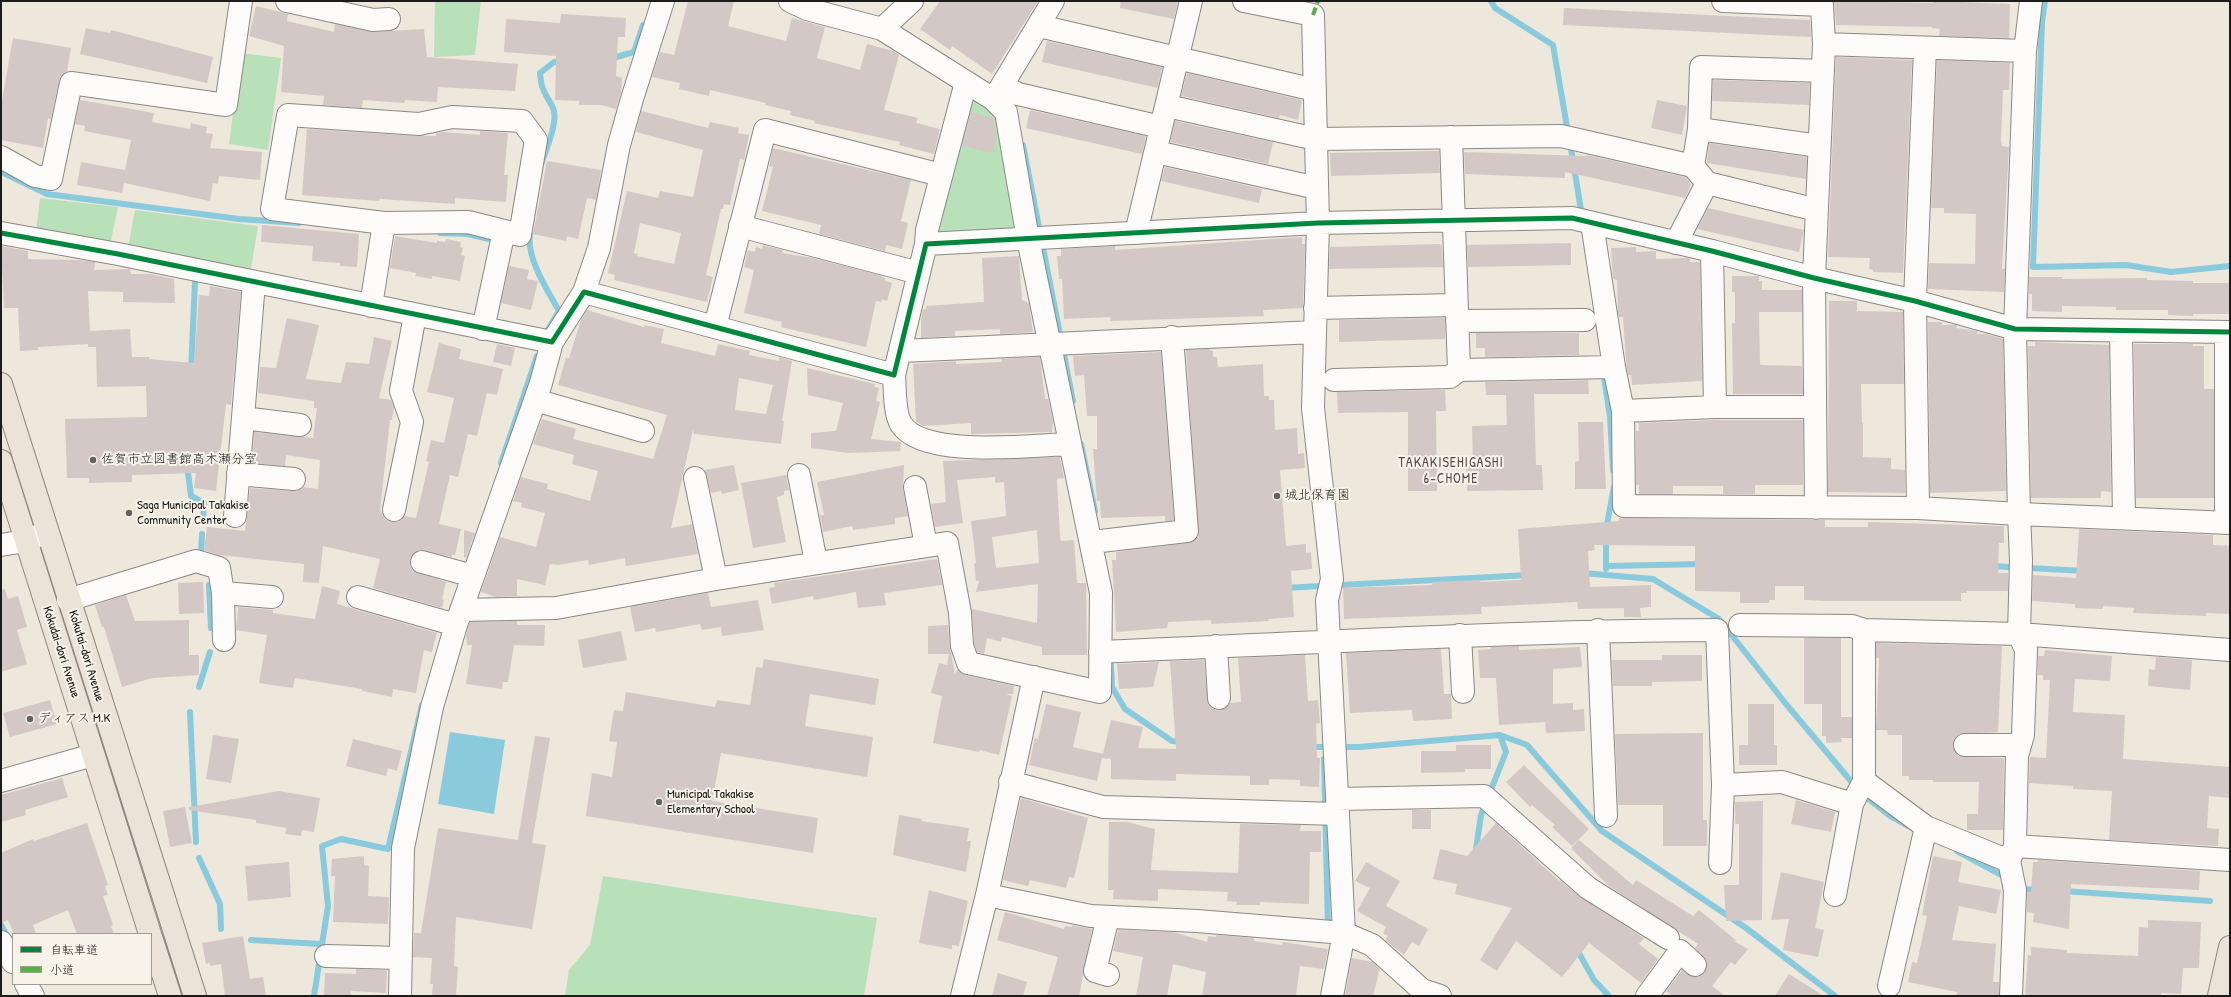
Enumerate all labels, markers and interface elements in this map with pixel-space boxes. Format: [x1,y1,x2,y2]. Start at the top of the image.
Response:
place label: 佐賀市立図書館高木瀬分室 [101,452,257,468]
marker: 佐賀市立図書館高木瀬分室 [88,455,98,465]
district label: TAKAKISEHIGASHI 6-CHOME [1398,455,1504,488]
place label: 城北保育園 [1285,488,1350,504]
marker: 城北保育園 [1272,491,1282,501]
place label: Saga Municipal Takakise Community Center [137,498,249,529]
marker: Saga Municipal Takakise Community Center [124,508,134,518]
street label: Kokudai-dori Avenue [39,604,83,700]
street label: Kokutai-dori Avenue [65,609,107,703]
place label: ディアス M.K [38,711,110,727]
marker: ディアス M.K [25,714,35,724]
place label: Municipal Takakise Elementary School [667,787,755,818]
marker: Municipal Takakise Elementary School [654,797,664,807]
legend [12,933,152,985]
text: 自転車道 [50,941,98,958]
text: 小道 [50,961,74,978]

